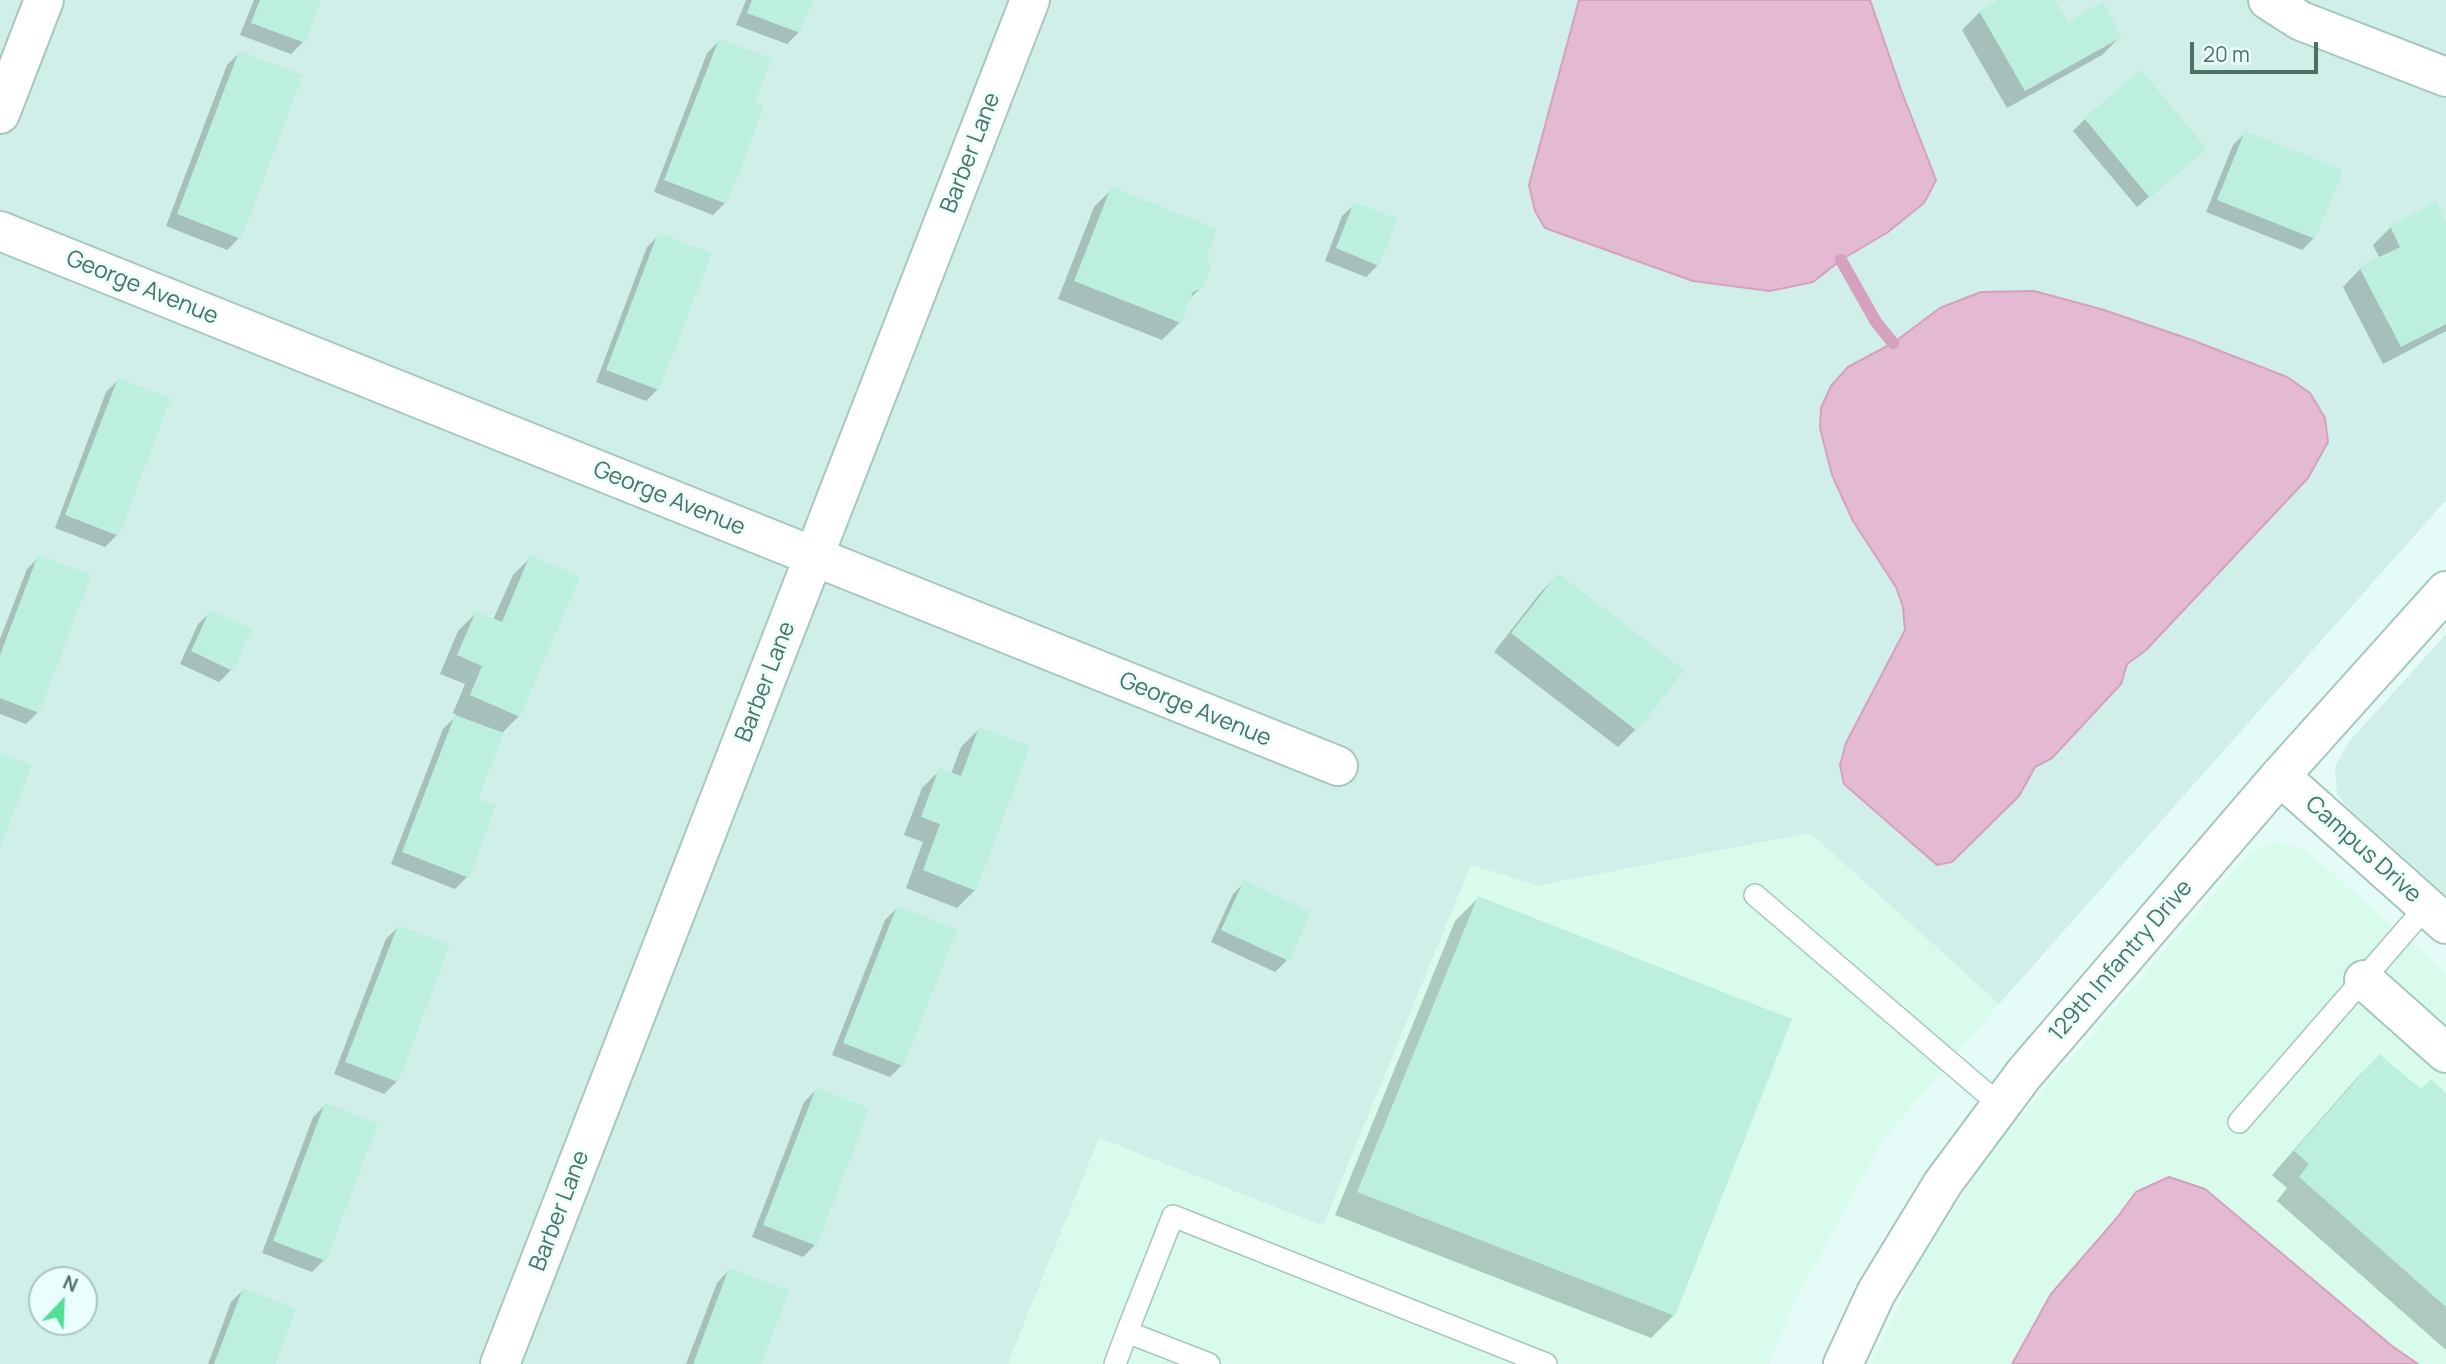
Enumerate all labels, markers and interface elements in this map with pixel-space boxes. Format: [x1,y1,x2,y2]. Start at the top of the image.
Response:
scale bar [2194,28,2322,72]
text: 20 m [2203,40,2250,68]
street label: Barber Lane [935,89,1007,217]
street label: George Avenue [62,245,222,331]
street label: George Avenue [589,456,749,542]
street label: Barber Lane [730,618,802,746]
street label: George Avenue [1115,667,1275,753]
street label: Campus Drive [2299,791,2427,909]
street label: 129th Infantry Drive [2043,875,2199,1047]
street label: Barber Lane [524,1147,596,1275]
north arrow [28,1266,98,1336]
text: N [59,1269,82,1298]

